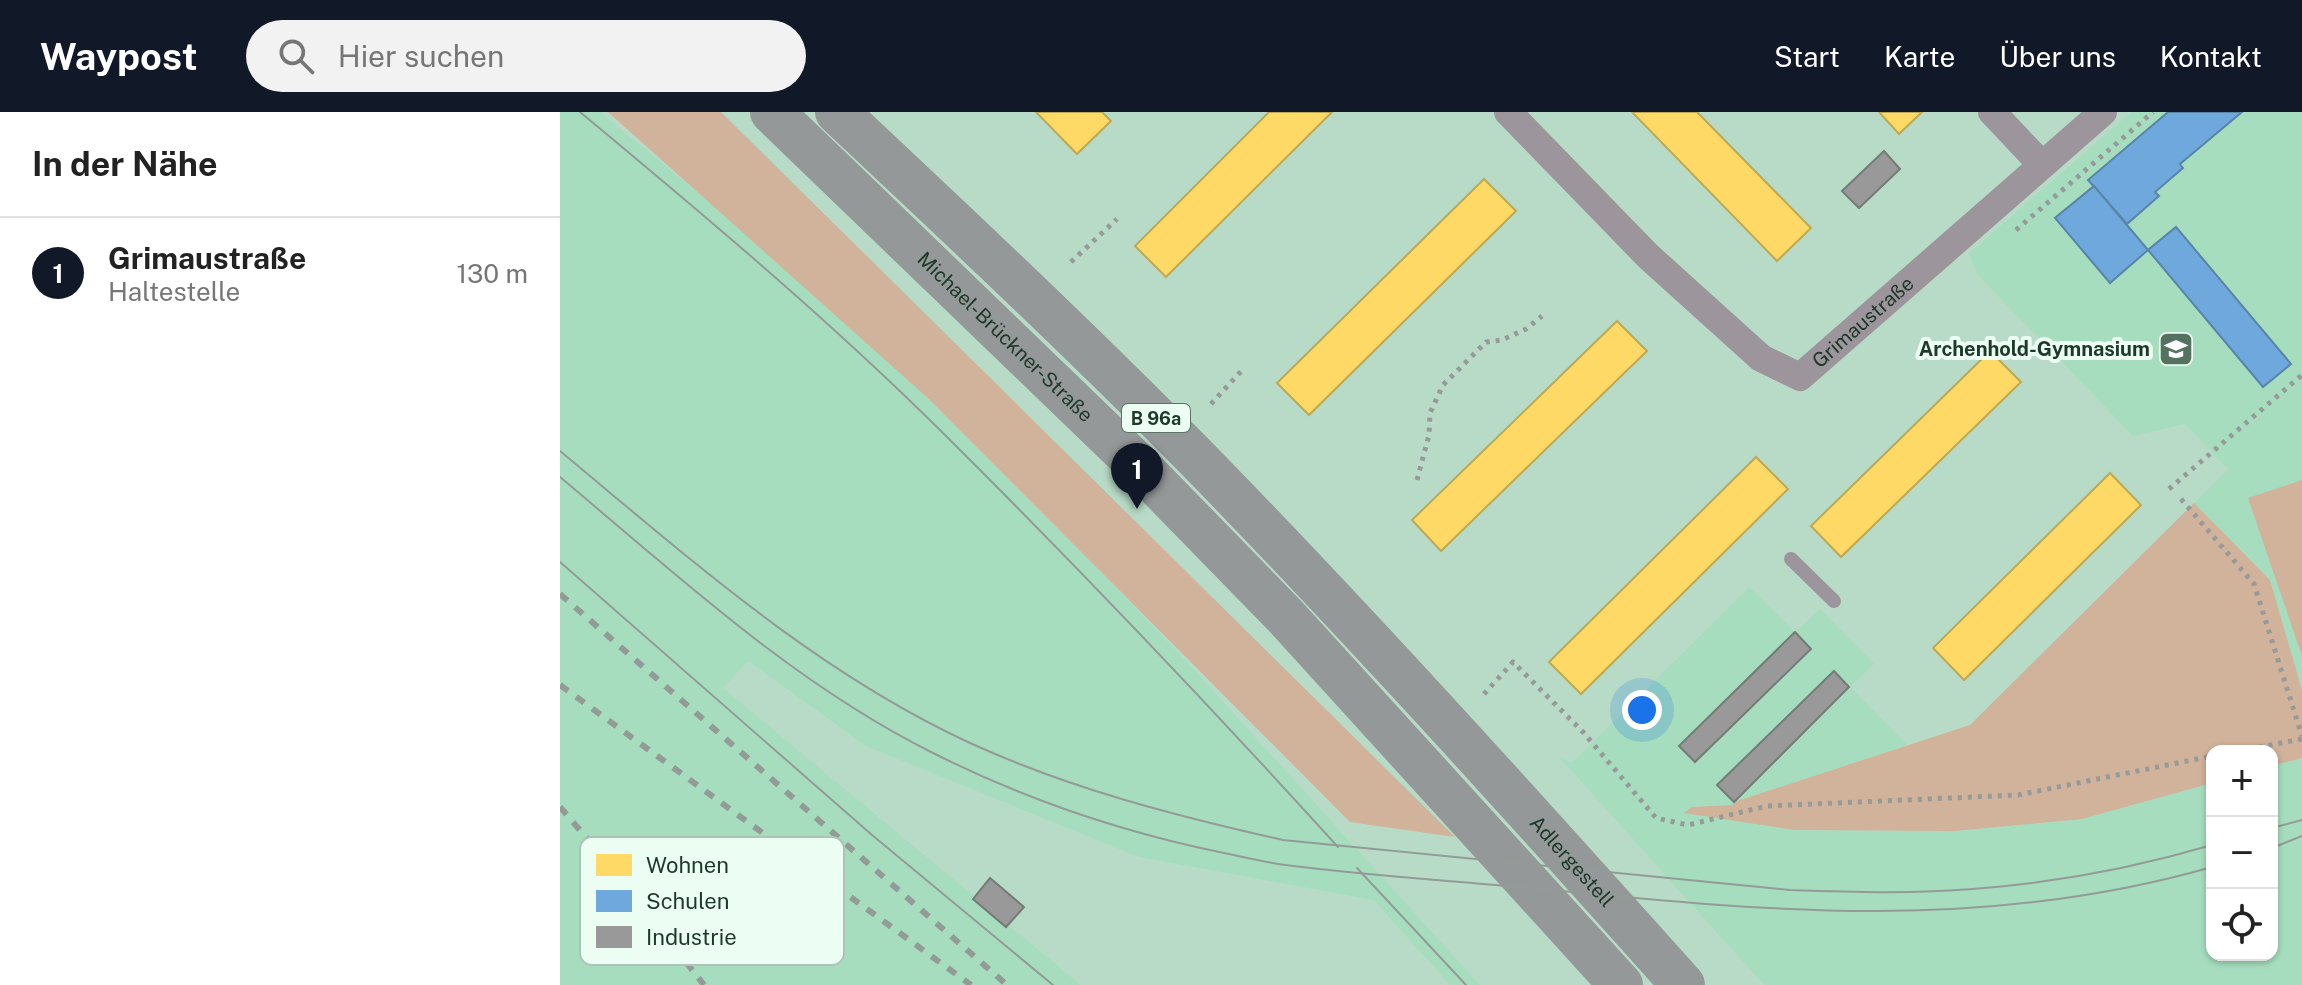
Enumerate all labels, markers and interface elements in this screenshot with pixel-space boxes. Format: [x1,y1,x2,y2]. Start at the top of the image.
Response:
search box [246,20,806,92]
text: Waypost [40,34,198,79]
icon: search [274,34,318,78]
text: Hier suchen [338,38,504,74]
text: Start [1774,40,1840,73]
text: Karte [1884,40,1955,73]
text: Über uns [1999,40,2116,73]
text: Kontakt [2160,40,2262,73]
text: In der Nähe [32,144,218,184]
text: Grimaustraße [108,240,306,276]
street label: Michael-Brückner-Straße [912,247,1098,427]
text: 1 [52,258,64,289]
text: 130 m [456,258,528,289]
street label: Grimaustraße [1807,271,1919,373]
text: Haltestelle [108,276,240,307]
school or university icon: Archenhold-Gymnasium [2157,330,2195,368]
place label: Archenhold-Gymnasium [1919,337,2150,361]
road number: B 96a [1122,404,1190,432]
pin: 1 [1111,443,1163,509]
your location [1622,690,1662,730]
map controls [2206,745,2278,961]
button: + [2206,745,2278,817]
street label: Adlergestell [1525,811,1619,912]
button: − [2206,817,2278,889]
legend [580,837,844,965]
text: Wohnen [646,852,729,878]
text: Schulen [646,888,729,914]
button: locate [2206,889,2278,961]
text: Industrie [646,924,737,950]

